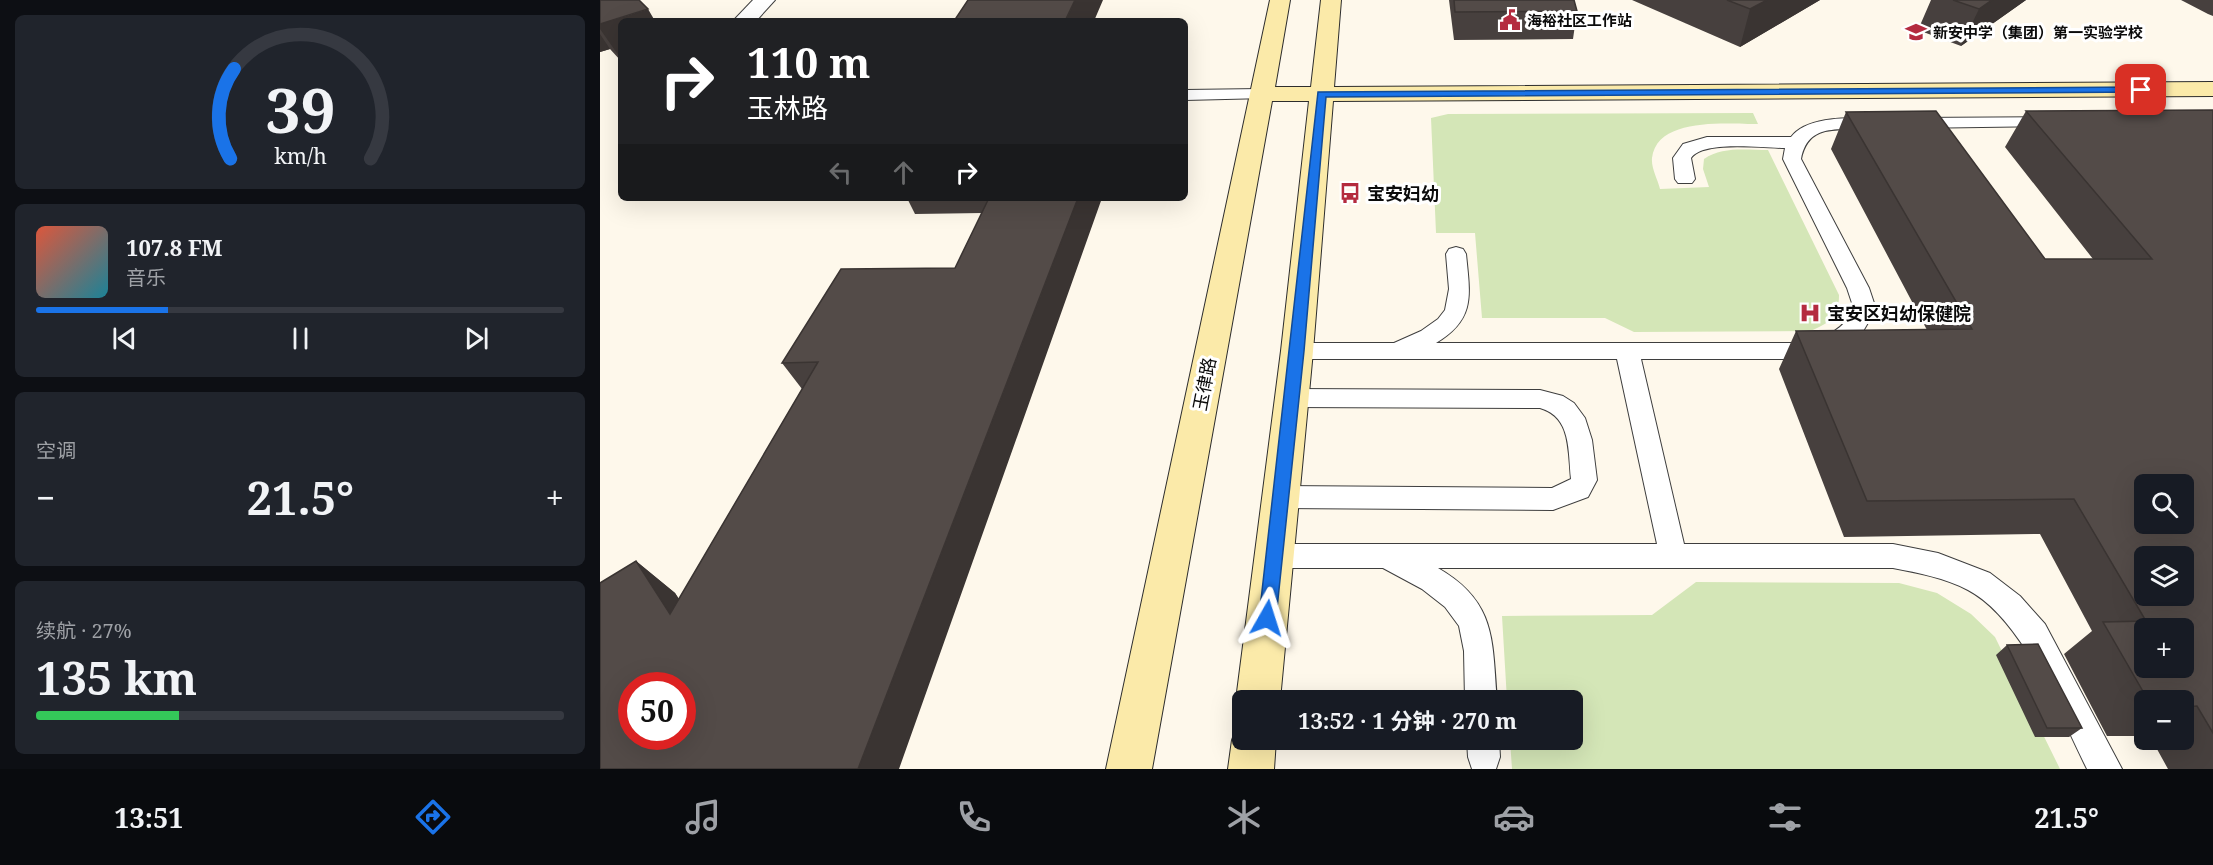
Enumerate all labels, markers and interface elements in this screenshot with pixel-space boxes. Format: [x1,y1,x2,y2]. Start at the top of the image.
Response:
public building icon: 海裕社区工作站 [1498,8,1522,32]
place label: 海裕社区工作站 [1527,10,1632,30]
school or university icon: 新安中学（集团）第一实验学校 [1904,20,1928,44]
place label: 新安中学（集团）第一实验学校 [1933,22,2143,42]
text: 110 m [747,33,871,90]
icon: right [648,42,726,120]
pin [2115,64,2166,115]
text: 39 [265,66,335,151]
icon: arrive [2124,73,2157,106]
text: 玉林路 [747,89,828,126]
text: km/h [274,141,327,170]
icon: left [824,156,857,189]
icon: ahead [887,156,920,189]
icon: right [950,156,983,189]
bus stop icon: 宝安妇幼 [1338,181,1362,205]
place label: 宝安妇幼 [1367,181,1439,205]
text: 107.8 FM [126,232,223,262]
text: 音乐 [126,264,166,291]
hospital icon: 宝安区妇幼保健院 [1798,301,1822,325]
place label: 宝安区妇幼保健院 [1827,301,1971,325]
icon: previous [108,322,141,355]
icon: pause [284,322,317,355]
icon: next [460,322,493,355]
street label: 玉律路 [1187,355,1221,413]
text: 空调 [36,437,76,464]
text: 21.5° [247,467,354,528]
map controls [2134,474,2194,750]
button: search [2134,474,2194,534]
text: − [36,475,55,520]
text: + [546,475,564,520]
button: layers [2134,546,2194,606]
position arrow [1235,586,1299,650]
text: 续航 · 27% [36,617,132,644]
button: + [2134,618,2194,678]
text: 135 km [36,647,197,708]
speed limit sign: 50 [618,672,696,750]
button: − [2134,690,2194,750]
text: 13:52 · 1 分钟 · 270 m [1298,705,1517,735]
icon: directions [412,796,454,838]
icon: music [682,796,724,838]
icon: phone [953,796,995,838]
icon: climate [1223,796,1265,838]
icon: car [1493,796,1535,838]
icon: filters [1764,796,1806,838]
text: 13:51 [114,799,183,836]
text: 21.5° [2034,799,2099,836]

